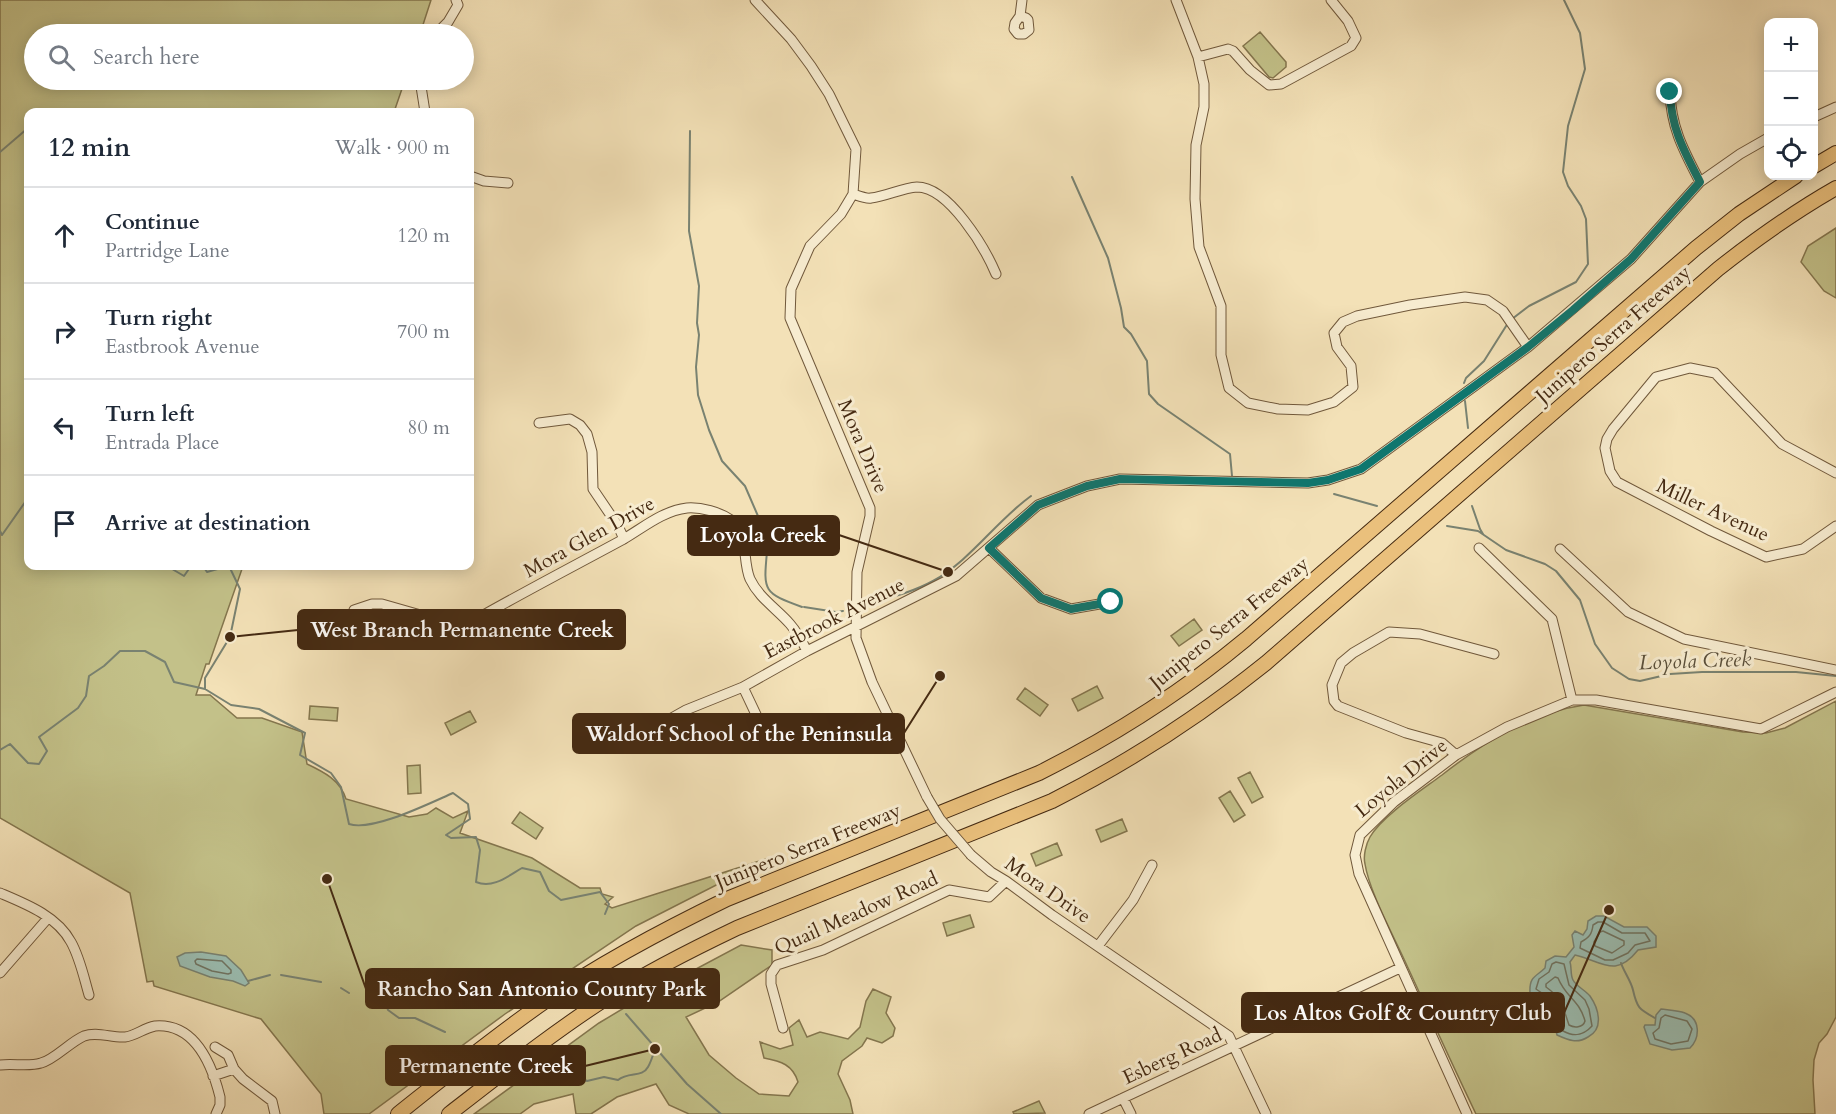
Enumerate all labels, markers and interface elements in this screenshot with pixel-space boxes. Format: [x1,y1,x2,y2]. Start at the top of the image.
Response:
map controls [1764,18,1818,180]
button: + [1764,18,1818,72]
search box [24,24,474,90]
icon: search [45,41,78,74]
text: Search here [93,42,200,72]
button: − [1764,72,1818,126]
route end [1656,78,1682,104]
button: locate [1764,126,1818,180]
text: 12 min [48,130,131,165]
text: Walk · 900 m [335,134,450,161]
text: Continue [105,207,200,237]
icon: ahead [48,219,81,252]
text: 120 m [397,222,450,249]
text: Partridge Lane [105,237,230,264]
street label: Junipero Serra Freeway [1527,259,1697,411]
text: Turn right [105,303,212,333]
icon: right [48,315,81,348]
text: 700 m [397,318,450,345]
text: Eastbrook Avenue [105,333,260,360]
street label: Mora Drive [831,395,895,497]
text: Turn left [105,399,194,429]
icon: left [48,411,81,444]
text: 80 m [407,414,450,441]
text: Entrada Place [105,429,219,456]
street label: Miller Avenue [1652,472,1774,548]
street label: Mora Glen Drive [519,490,659,584]
icon: arrive [48,507,81,540]
text: Arrive at destination [105,508,310,538]
callout: Loyola Creek [688,516,839,555]
text: Loyola Creek [700,521,826,550]
street label: Junipero Serra Freeway [1141,550,1315,698]
street label: Eastbrook Avenue [759,571,909,665]
route start [1097,588,1123,614]
callout: West Branch Permanente Creek [298,610,625,649]
text: West Branch Permanente Creek [309,616,614,645]
water label: Loyola Creek [1638,645,1752,677]
callout: Waldorf School of the Peninsula [573,714,904,753]
text: Waldorf School of the Peninsula [584,720,893,749]
street label: Loyola Drive [1349,732,1453,824]
street label: Junipero Serra Freeway [708,796,905,897]
street label: Mora Drive [1000,850,1096,930]
street label: Quail Meadow Road [770,865,942,961]
callout: Rancho San Antonio County Park [366,969,719,1008]
text: Rancho San Antonio County Park [377,975,707,1004]
callout: Los Altos Golf & Country Club [1242,993,1564,1032]
text: Los Altos Golf & Country Club [1254,999,1552,1028]
street label: Esberg Road [1118,1021,1226,1091]
callout: Permanente Creek [386,1046,585,1085]
text: Permanente Creek [399,1052,573,1081]

